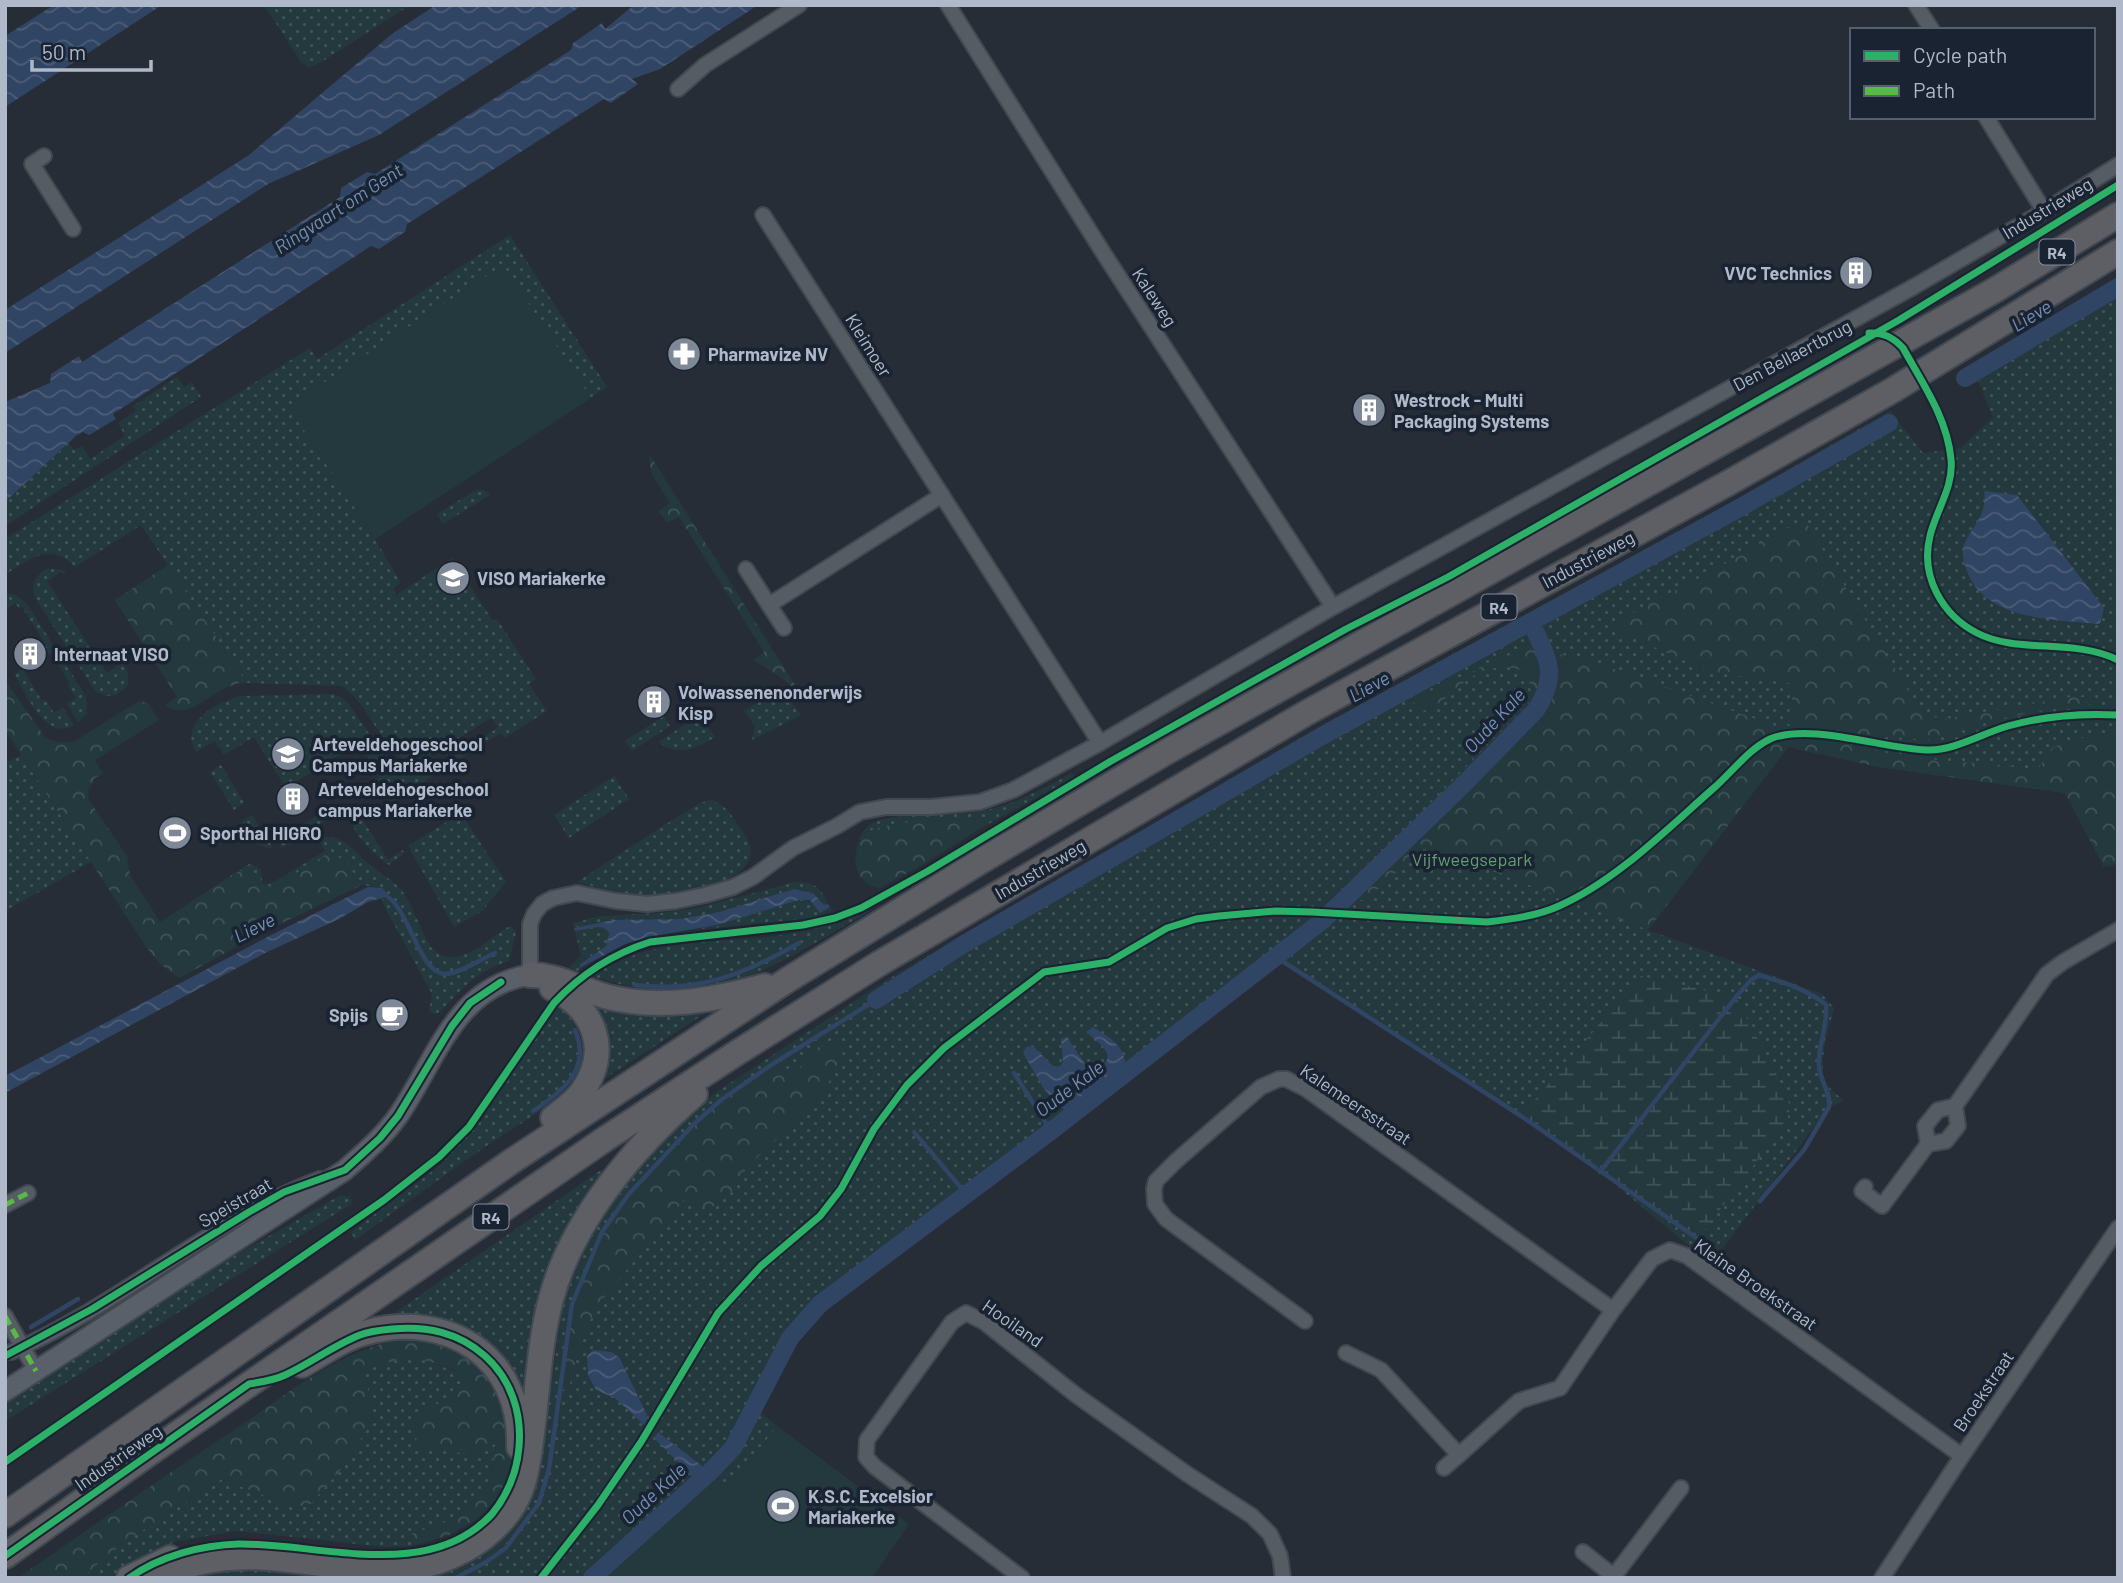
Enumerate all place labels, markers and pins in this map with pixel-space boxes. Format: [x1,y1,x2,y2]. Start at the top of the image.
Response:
building icon: VVC Technics [1837,254,1875,292]
place label: VVC Technics [1724,262,1832,284]
pharmacy icon: Pharmavize NV [665,335,703,373]
place label: Pharmavize NV [708,343,828,365]
place label: Westrock - Multi Packaging Systems [1394,389,1549,432]
building icon: Westrock - Multi Packaging Systems [1350,391,1388,429]
school or university icon: VISO Mariakerke [434,559,472,597]
place label: VISO Mariakerke [477,567,606,589]
building icon: Internaat VISO [11,635,49,673]
place label: Internaat VISO [54,643,169,665]
place label: Volwassenenonderwijs Kisp [678,681,862,724]
building icon: Volwassenenonderwijs Kisp [635,683,673,721]
place label: Arteveldehogeschool Campus Mariakerke [312,733,483,776]
school or university icon: Arteveldehogeschool Campus Mariakerke [269,735,307,773]
place label: Arteveldehogeschool campus Mariakerke [318,778,489,821]
building icon: Arteveldehogeschool campus Mariakerke [274,780,312,818]
sports icon: Sporthal HIGRO [156,814,194,852]
place label: Sporthal HIGRO [200,822,321,844]
cafe icon: Spijs [373,996,411,1034]
place label: Spijs [329,1004,368,1026]
place label: K.S.C. Excelsior Mariakerke [808,1485,933,1528]
sports icon: K.S.C. Excelsior Mariakerke [764,1487,802,1525]

